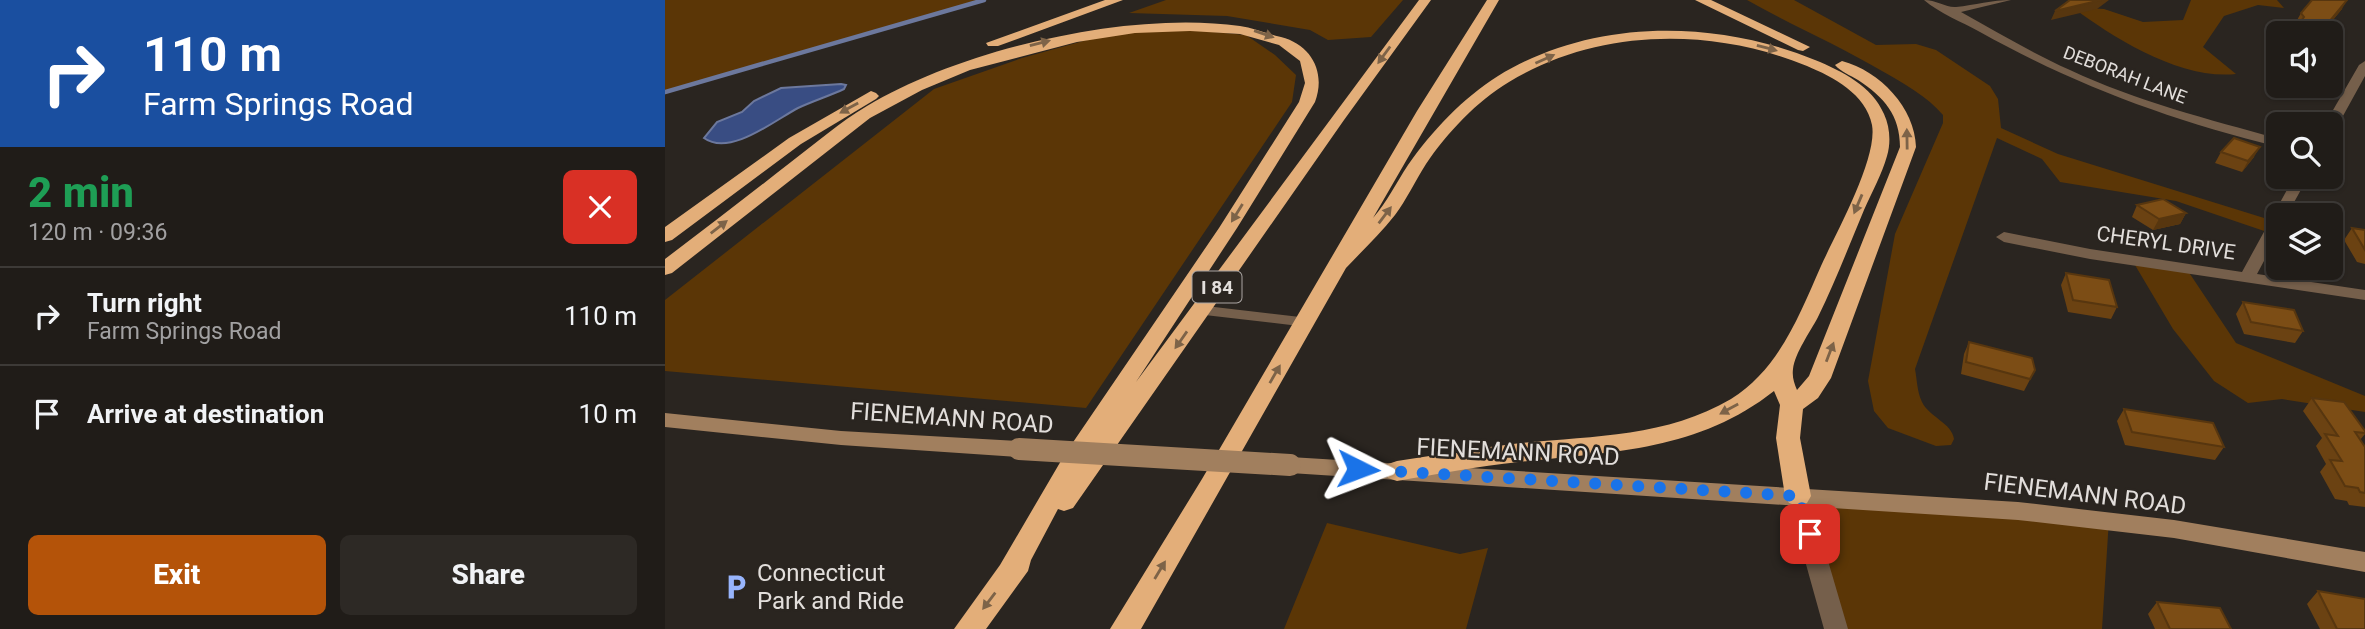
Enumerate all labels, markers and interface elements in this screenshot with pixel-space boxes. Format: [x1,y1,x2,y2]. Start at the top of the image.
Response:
map controls [2266,21,2343,280]
button: sound [2266,21,2343,98]
text: 110 m [143,26,282,83]
icon: right [28,28,119,119]
one-way arrow [1254,29,1275,40]
one-way arrow [1029,37,1051,48]
street label: DEBORAH LANE [2061,41,2190,108]
one-way arrow [1757,43,1779,54]
one-way arrow [1377,45,1391,64]
one-way arrow [1534,53,1555,64]
text: Farm Springs Road [143,85,414,123]
one-way arrow [840,102,859,114]
button: search [2266,112,2343,189]
one-way arrow [1901,128,1913,150]
text: 2 min [28,168,134,217]
button: close [563,170,637,244]
one-way arrow [1852,194,1863,215]
one-way arrow [1230,203,1243,223]
button: layers [2266,203,2343,280]
one-way arrow [1378,206,1392,224]
text: 120 m · 09:36 [28,219,167,246]
one-way arrow [709,219,727,234]
street label: CHERYL DRIVE [2095,221,2237,265]
road number: I 84 [1193,272,1241,302]
text: Turn right [87,288,202,318]
icon: right [28,297,66,335]
text: 110 m [564,301,637,331]
text: Farm Springs Road [87,318,281,345]
one-way arrow [1175,330,1188,349]
one-way arrow [1825,341,1836,362]
one-way arrow [1269,364,1281,384]
icon: arrive [28,395,66,433]
street label: FIENEMANN ROAD [849,397,1055,439]
text: Arrive at destination [87,399,324,429]
text: 10 m [579,399,637,429]
one-way arrow [1719,403,1739,415]
position arrow [1321,432,1395,506]
street label: FIENEMANN ROAD [1416,433,1620,471]
street label: FIENEMANN ROAD [1982,468,2188,520]
pin [1780,504,1840,564]
icon: arrive [1791,515,1829,553]
button: Exit [28,535,326,615]
button: Share [340,535,637,615]
place label: Connecticut Park and Ride [757,559,904,615]
one-way arrow [1154,561,1167,580]
parking icon: Connecticut Park and Ride [721,572,751,602]
one-way arrow [982,592,997,610]

